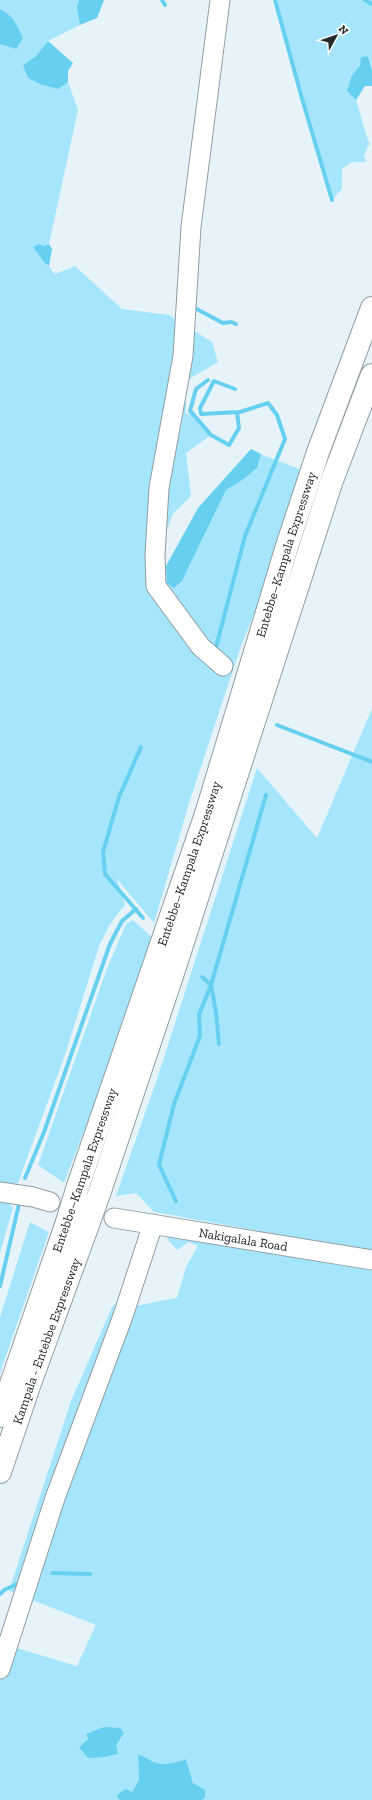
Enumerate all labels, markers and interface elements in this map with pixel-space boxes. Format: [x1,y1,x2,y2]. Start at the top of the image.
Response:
north arrow [316,16,356,56]
text: N [336,23,351,38]
street label: Entebbe–Kampala Expressway [253,469,319,639]
street label: Entebbe–Kampala Expressway [154,779,224,948]
street label: Entebbe–Kampala Expressway [49,1086,120,1254]
street label: Nakigalala Road [198,1225,289,1254]
street label: Kampala - Entebbe Expressway [10,1255,83,1426]

